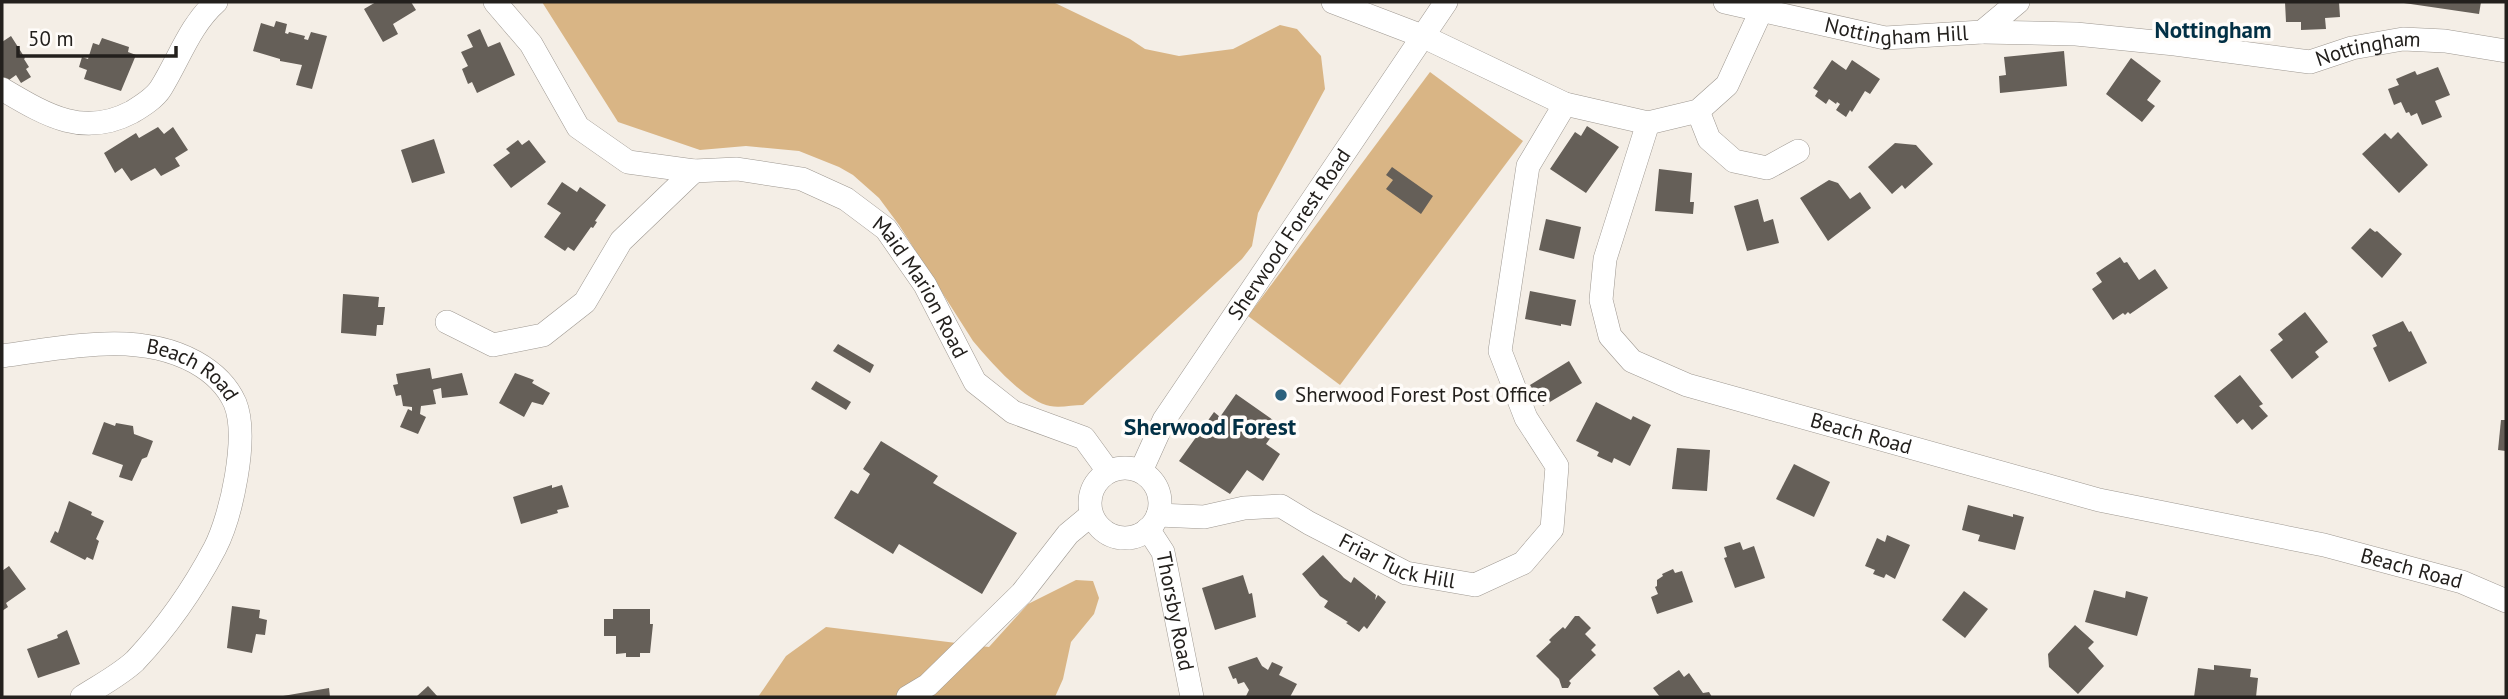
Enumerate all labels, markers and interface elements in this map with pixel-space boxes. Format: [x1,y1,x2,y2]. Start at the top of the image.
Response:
street label: Nottingham Hill [1822,11,1969,51]
scale bar [18,14,175,58]
district label: Nottingham [2155,15,2271,44]
text: 50 m [28,25,74,52]
street label: Nottingham [2312,25,2421,72]
street label: Sherwood Forest Road [1221,143,1356,325]
street label: Maid Marion Road [867,210,974,362]
street label: Beach Road [144,332,245,405]
place label: Sherwood Forest Post Office [1295,381,1547,408]
marker: Sherwood Forest Post Office [1273,387,1289,403]
street label: Beach Road [1807,406,1915,460]
district label: Sherwood Forest [1124,411,1297,442]
street label: Friar Tuck Hill [1334,527,1457,594]
street label: Beach Road [2358,541,2466,595]
street label: Thorsby Road [1150,549,1200,673]

